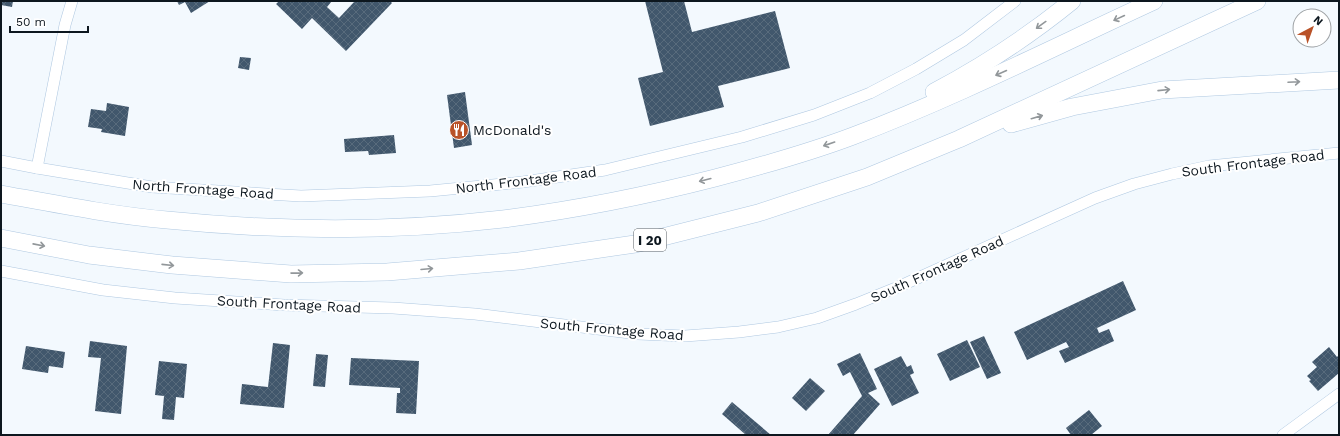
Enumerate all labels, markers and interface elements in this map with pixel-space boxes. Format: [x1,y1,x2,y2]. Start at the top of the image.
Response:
scale bar [10,8,88,34]
north arrow [1292,8,1332,48]
text: N [1311,13,1326,28]
one-way arrow [1113,14,1125,22]
text: 50 m [16,15,46,29]
one-way arrow [1036,21,1047,29]
one-way arrow [996,70,1008,77]
one-way arrow [1287,79,1300,86]
one-way arrow [1157,87,1170,94]
one-way arrow [1030,113,1043,120]
restaurant icon: McDonald's [448,119,470,141]
place label: McDonald's [473,122,551,138]
one-way arrow [823,141,836,148]
street label: South Frontage Road [1181,146,1325,180]
street label: North Frontage Road [455,163,597,197]
street label: North Frontage Road [132,176,274,202]
one-way arrow [698,177,711,185]
road number: I 20 [634,229,666,251]
street label: South Frontage Road [868,232,1006,306]
one-way arrow [32,242,45,250]
one-way arrow [161,261,174,269]
one-way arrow [420,265,433,272]
one-way arrow [290,270,303,277]
street label: South Frontage Road [217,292,361,316]
street label: South Frontage Road [540,315,684,343]

